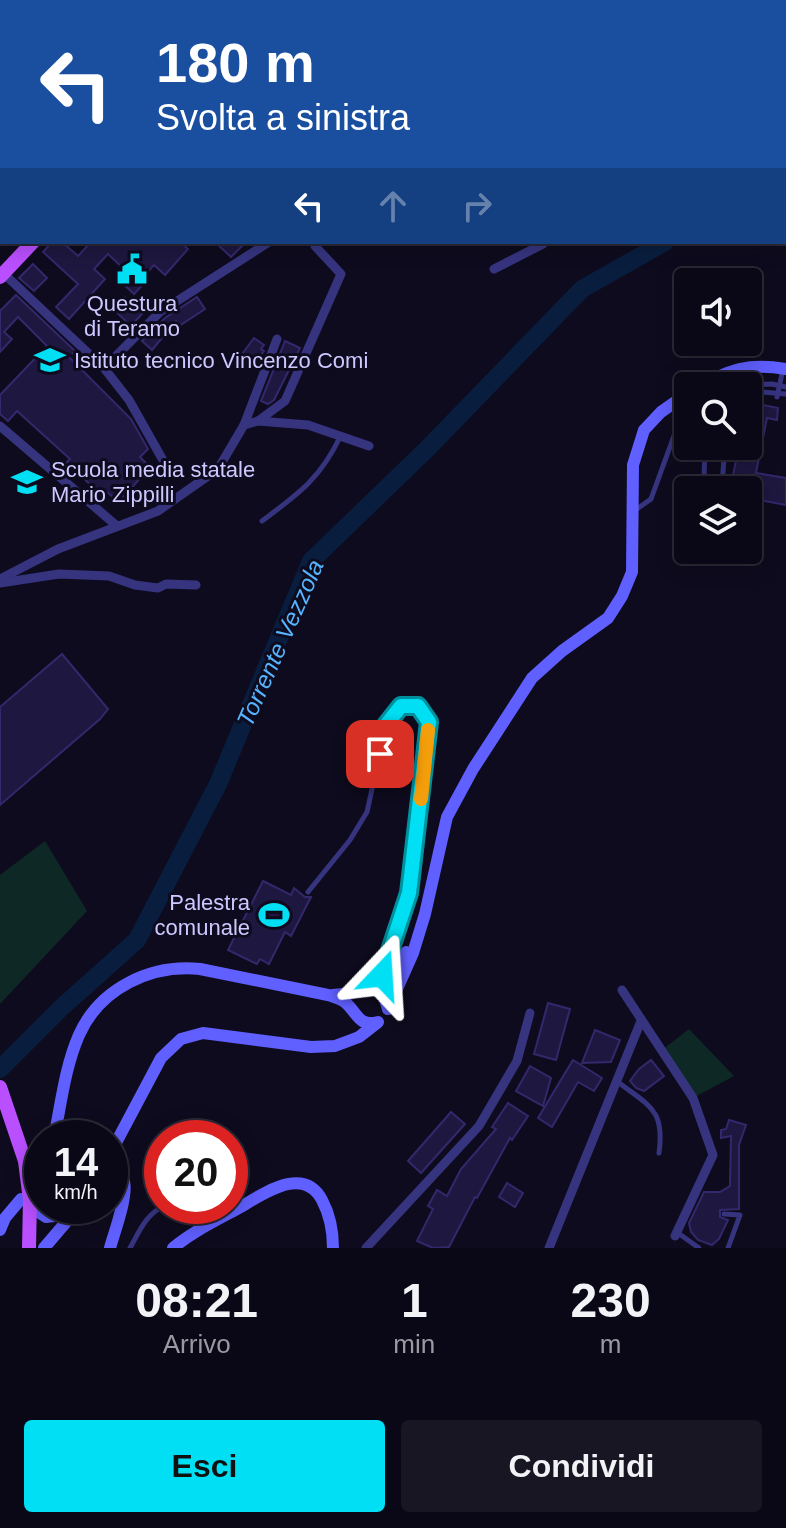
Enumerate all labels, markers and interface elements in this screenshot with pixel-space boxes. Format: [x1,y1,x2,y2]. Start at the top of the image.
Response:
text: 180 m [156,31,315,94]
icon: left [24,32,128,136]
text: Svolta a sinistra [156,97,410,138]
icon: left [287,184,331,228]
icon: ahead [371,184,415,228]
icon: right [455,184,499,228]
public building icon: Questura di Teramo [115,252,149,286]
map controls [674,268,762,564]
button: sound [674,268,762,356]
place label: Questura di Teramo [84,291,180,341]
school or university icon: Istituto tecnico Vincenzo Comi [33,343,67,377]
place label: Istituto tecnico Vincenzo Comi [74,348,368,373]
button: search [674,372,762,460]
place label: Scuola media statale Mario Zippilli [51,457,255,507]
school or university icon: Scuola media statale Mario Zippilli [10,465,44,499]
button: layers [674,476,762,564]
water label: Torrente Vezzola [231,555,329,731]
pin [346,720,414,788]
icon: arrive [358,732,402,776]
place label: Palestra comunale [155,890,251,940]
sports icon: Palestra comunale [257,898,291,932]
position arrow [340,933,424,1017]
speed limit sign: 20 [144,1120,248,1224]
text: 14 [54,1140,98,1184]
text: km/h [54,1181,98,1203]
text: 08:21 [135,1274,258,1327]
text: 1 [401,1274,428,1327]
text: 230 [571,1274,651,1327]
text: Arrivo [163,1329,231,1359]
text: min [393,1329,435,1359]
text: m [600,1329,621,1359]
button: Esci [24,1420,385,1512]
button: Condividi [401,1420,762,1512]

